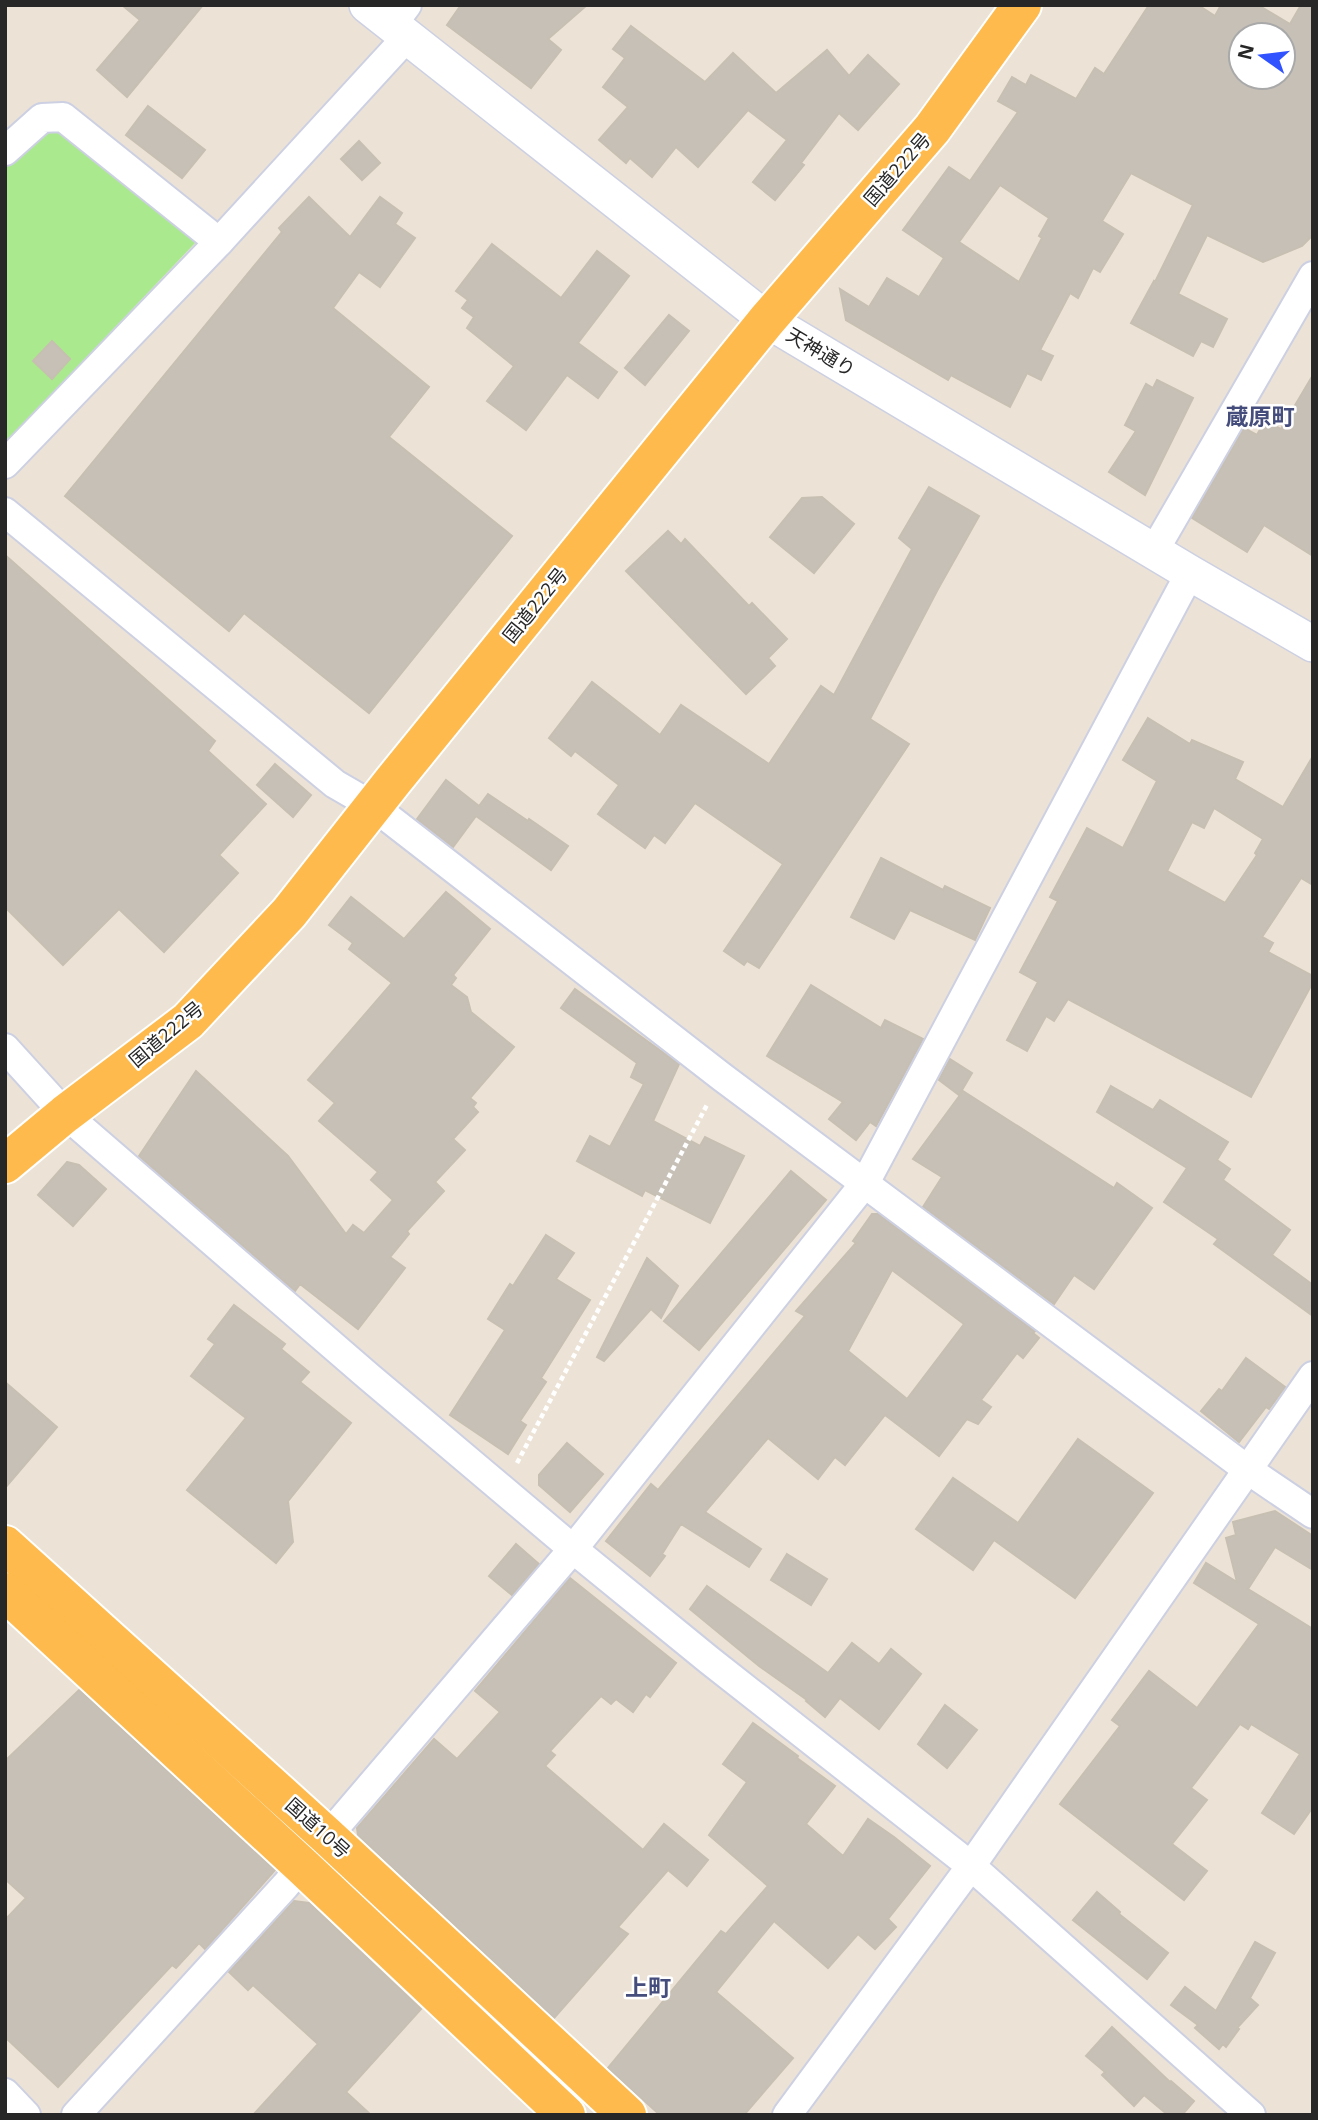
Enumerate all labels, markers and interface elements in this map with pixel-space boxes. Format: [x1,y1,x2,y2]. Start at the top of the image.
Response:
north arrow [1227,21,1297,91]
text: N [1231,41,1260,63]
street label: 国道222号 [858,127,936,211]
street label: 天神通り [782,321,860,383]
district label: 蔵原町 [1226,400,1295,432]
street label: 国道222号 [497,562,573,648]
street label: 国道222号 [123,995,209,1073]
street label: 国道10号 [280,1792,356,1864]
district label: 上町 [625,1971,671,2003]

